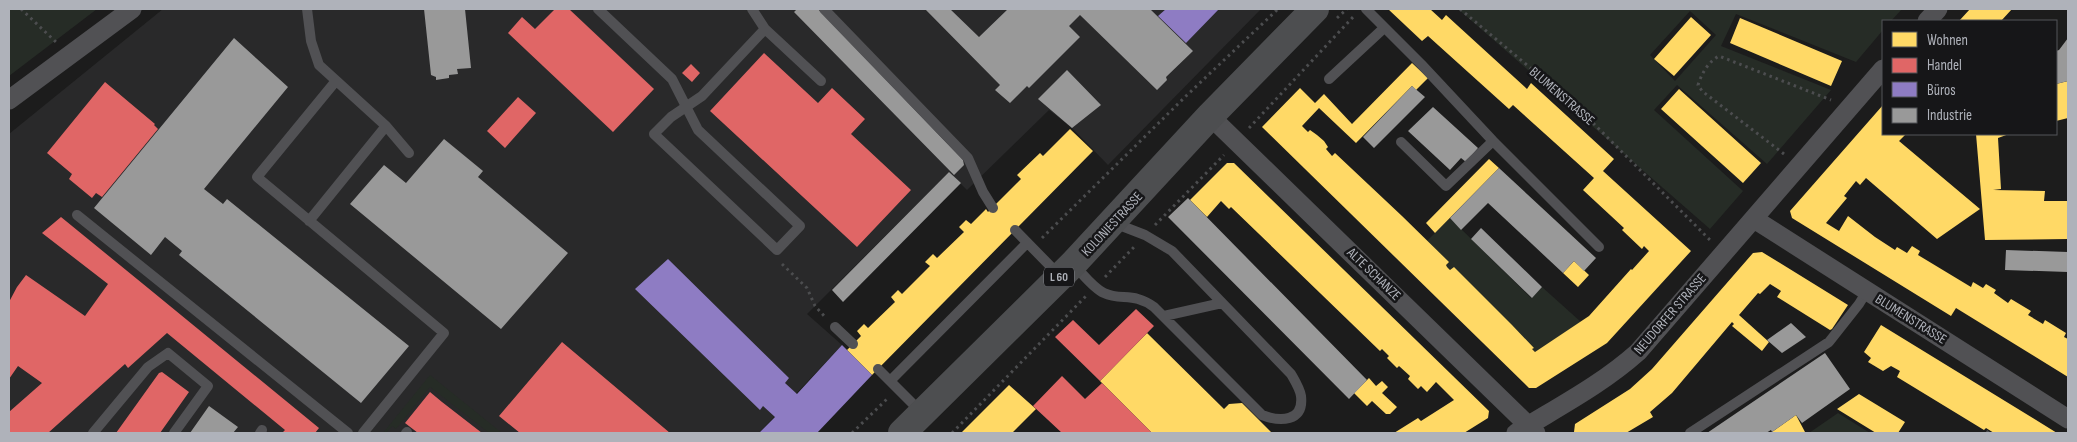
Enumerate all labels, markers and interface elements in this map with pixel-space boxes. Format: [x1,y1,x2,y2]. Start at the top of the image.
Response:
legend [1882,20,2057,135]
text: Wohnen [1927,31,1968,50]
text: Handel [1927,56,1962,75]
street label: BLUMENSTRASSE [1526,63,1598,129]
text: Büros [1927,81,1956,100]
text: Industrie [1927,106,1972,125]
street label: KOLONIESTRASSE [1078,188,1146,260]
street label: ALTE SCHANZE [1343,243,1405,304]
road number: L 60 [1044,268,1074,286]
street label: NEUDORFER STRASSE [1630,270,1710,358]
street label: BLUMENSTRASSE [1872,290,1950,348]

